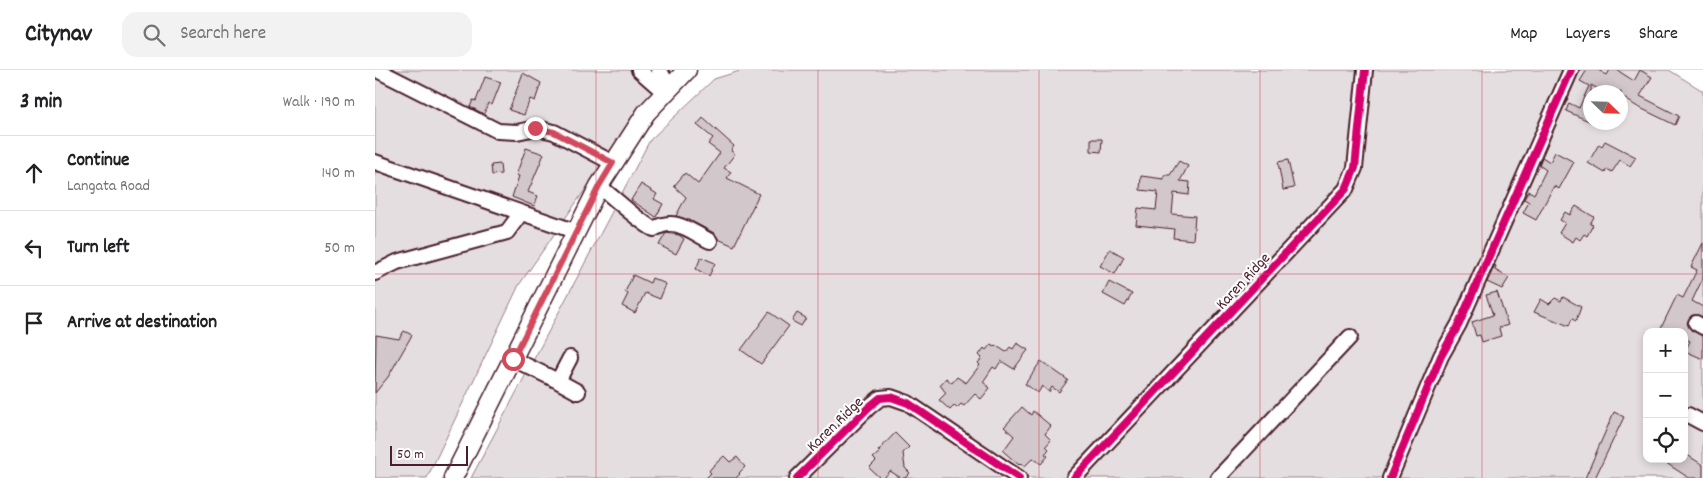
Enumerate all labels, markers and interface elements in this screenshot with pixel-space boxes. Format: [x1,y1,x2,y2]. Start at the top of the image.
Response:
search box [122,12,472,57]
text: Citynav [25,18,92,52]
icon: search [140,21,168,49]
text: Search here [180,21,266,48]
text: Map [1510,22,1537,47]
text: Layers [1565,22,1611,47]
text: Share [1639,22,1678,47]
north arrow [1583,85,1628,130]
text: 3 min [20,88,62,118]
text: Walk · 190 m [283,91,355,114]
route end [524,117,547,140]
text: Continue [67,148,129,175]
icon: ahead [20,159,48,187]
text: 140 m [321,162,355,185]
text: Langata Road [67,175,150,198]
icon: left [20,234,48,262]
text: Turn left [67,235,130,262]
text: 50 m [324,237,355,260]
street label: Karen Ridge [1211,248,1277,316]
icon: arrive [20,309,48,337]
text: Arrive at destination [67,310,217,337]
map controls [1643,328,1688,463]
button: + [1643,328,1688,373]
route start [502,348,525,371]
button: − [1643,373,1688,418]
street label: Karen Ridge [802,392,869,458]
button: locate [1643,418,1688,463]
scale bar [390,443,467,466]
text: 50 m [397,445,424,465]

